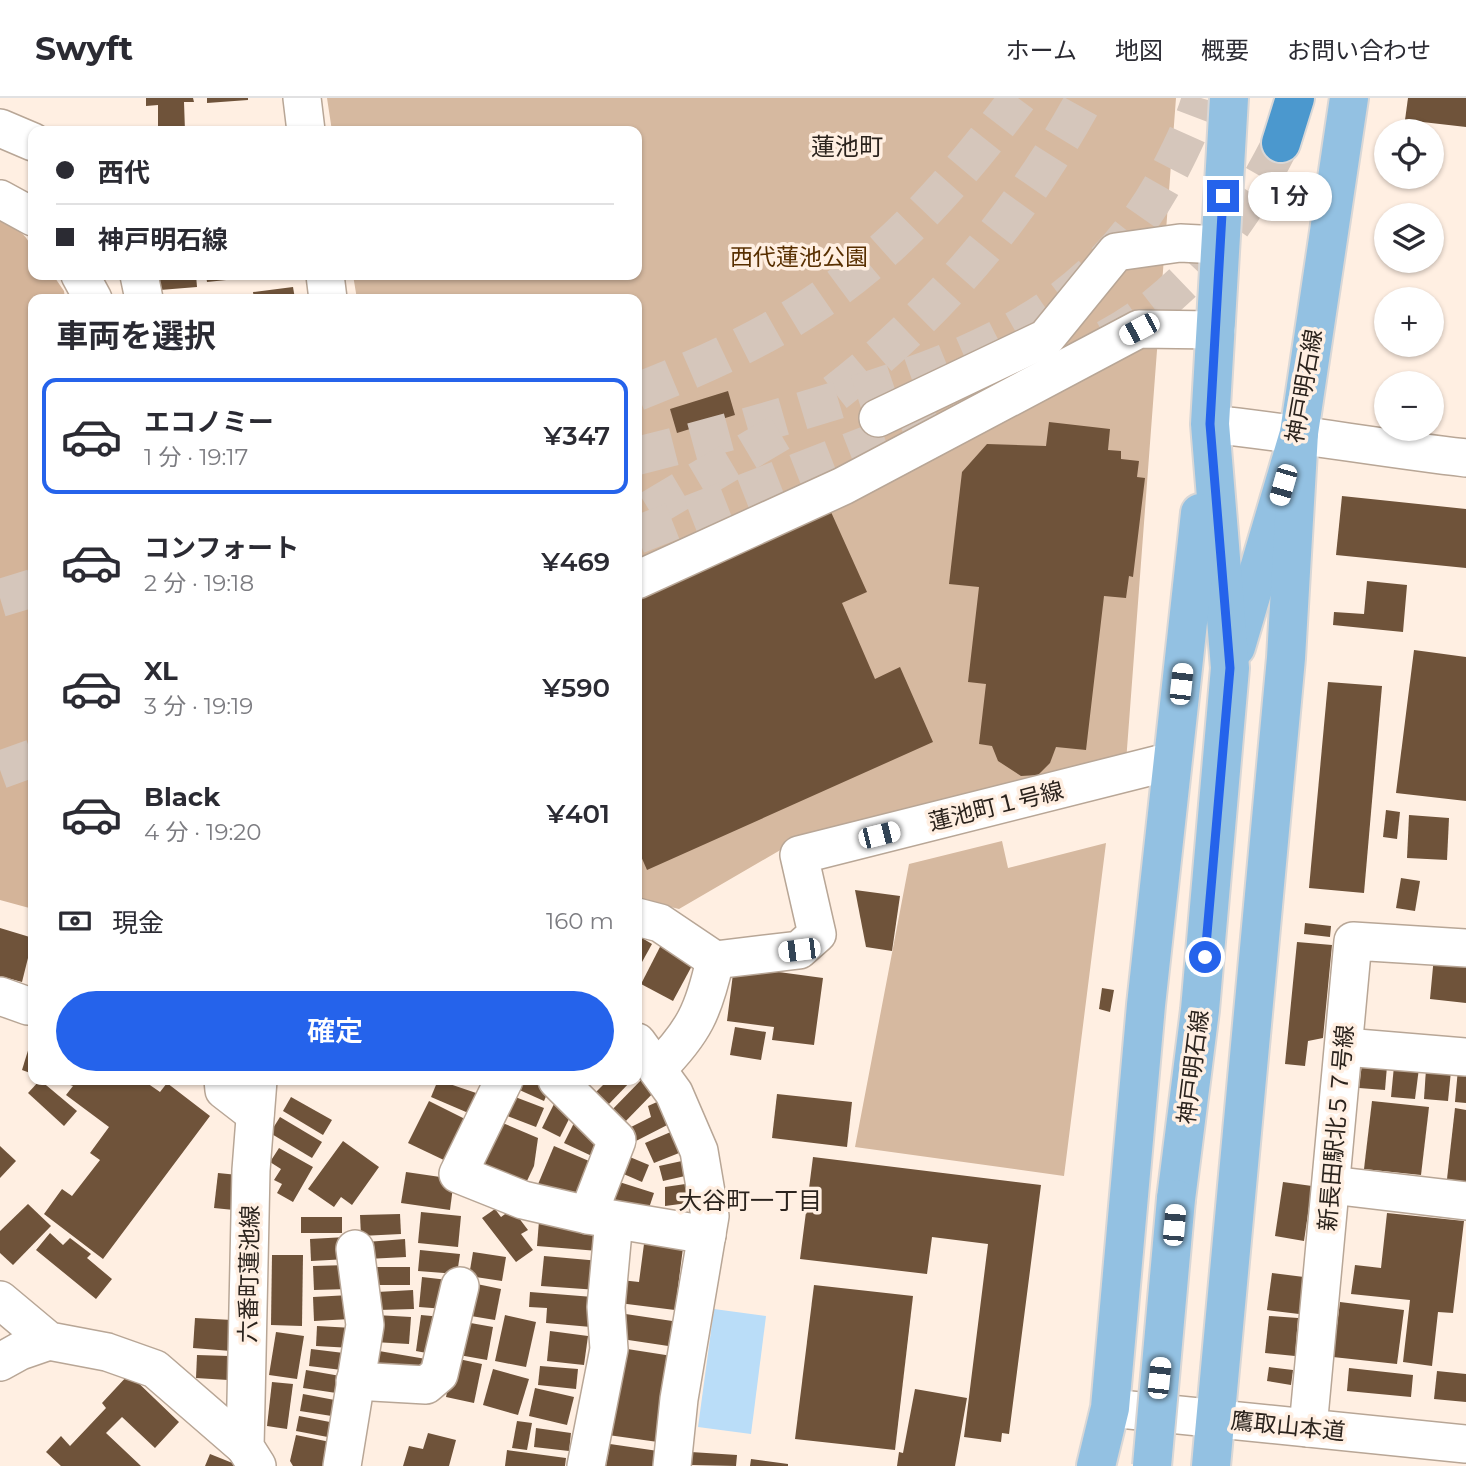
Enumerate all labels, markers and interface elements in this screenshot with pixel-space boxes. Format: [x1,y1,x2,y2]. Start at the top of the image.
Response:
text: Swyft [35,28,133,68]
text: ホーム [1006,36,1077,65]
text: 地図 [1115,36,1163,65]
text: 概要 [1201,36,1249,65]
text: お問い合わせ [1287,36,1431,65]
map controls [1374,119,1444,441]
button: locate [1374,119,1444,189]
district label: 蓮池町 [811,132,883,161]
text: 西代 [98,157,150,189]
callout: 1 分 [1248,172,1332,220]
route end [1207,180,1239,212]
text: 1 分 [1271,182,1309,210]
button: layers [1374,203,1444,273]
text: 神戸明石線 [98,224,228,256]
park label: 西代蓮池公園 [730,243,868,271]
button: + [1374,287,1444,357]
car [1116,310,1163,348]
text: 車両を選択 [56,316,216,355]
street label: 神戸明石線 [1280,327,1328,445]
button: − [1374,371,1444,441]
icon: car [60,405,123,468]
text: エコノミー [144,406,274,438]
text: ¥347 [544,420,610,452]
text: 1 分 · 19:17 [144,443,248,471]
car [1268,462,1299,508]
icon: car [60,531,123,594]
text: コンフォート [144,532,299,564]
text: ¥469 [541,546,610,578]
text: 2 分 · 19:18 [144,569,254,597]
text: XL [144,655,178,687]
icon: car [60,657,123,720]
car [1169,662,1194,706]
text: ¥590 [542,672,610,704]
text: 3 分 · 19:19 [144,692,253,720]
street label: 蓮池町１号線 [926,776,1066,836]
text: Black [144,781,220,813]
icon: car [60,783,123,846]
text: ¥401 [546,798,610,830]
text: 4 分 · 19:20 [144,818,262,846]
car [857,820,902,850]
icon: cash [56,902,94,940]
text: 現金 [112,907,164,939]
text: 160 m [546,907,614,935]
car [777,937,822,963]
route start [1189,941,1221,973]
button: 確定 [56,991,614,1071]
street label: 神戸明石線 [1172,1008,1214,1126]
street label: 新長田駅北５７号線 [1313,1024,1359,1232]
district label: 大谷町一丁目 [678,1186,822,1215]
car [1162,1203,1187,1247]
street label: 六番町蓮池線 [234,1205,264,1343]
car [1147,1356,1172,1400]
street label: 鷹取山本道 [1229,1406,1347,1446]

